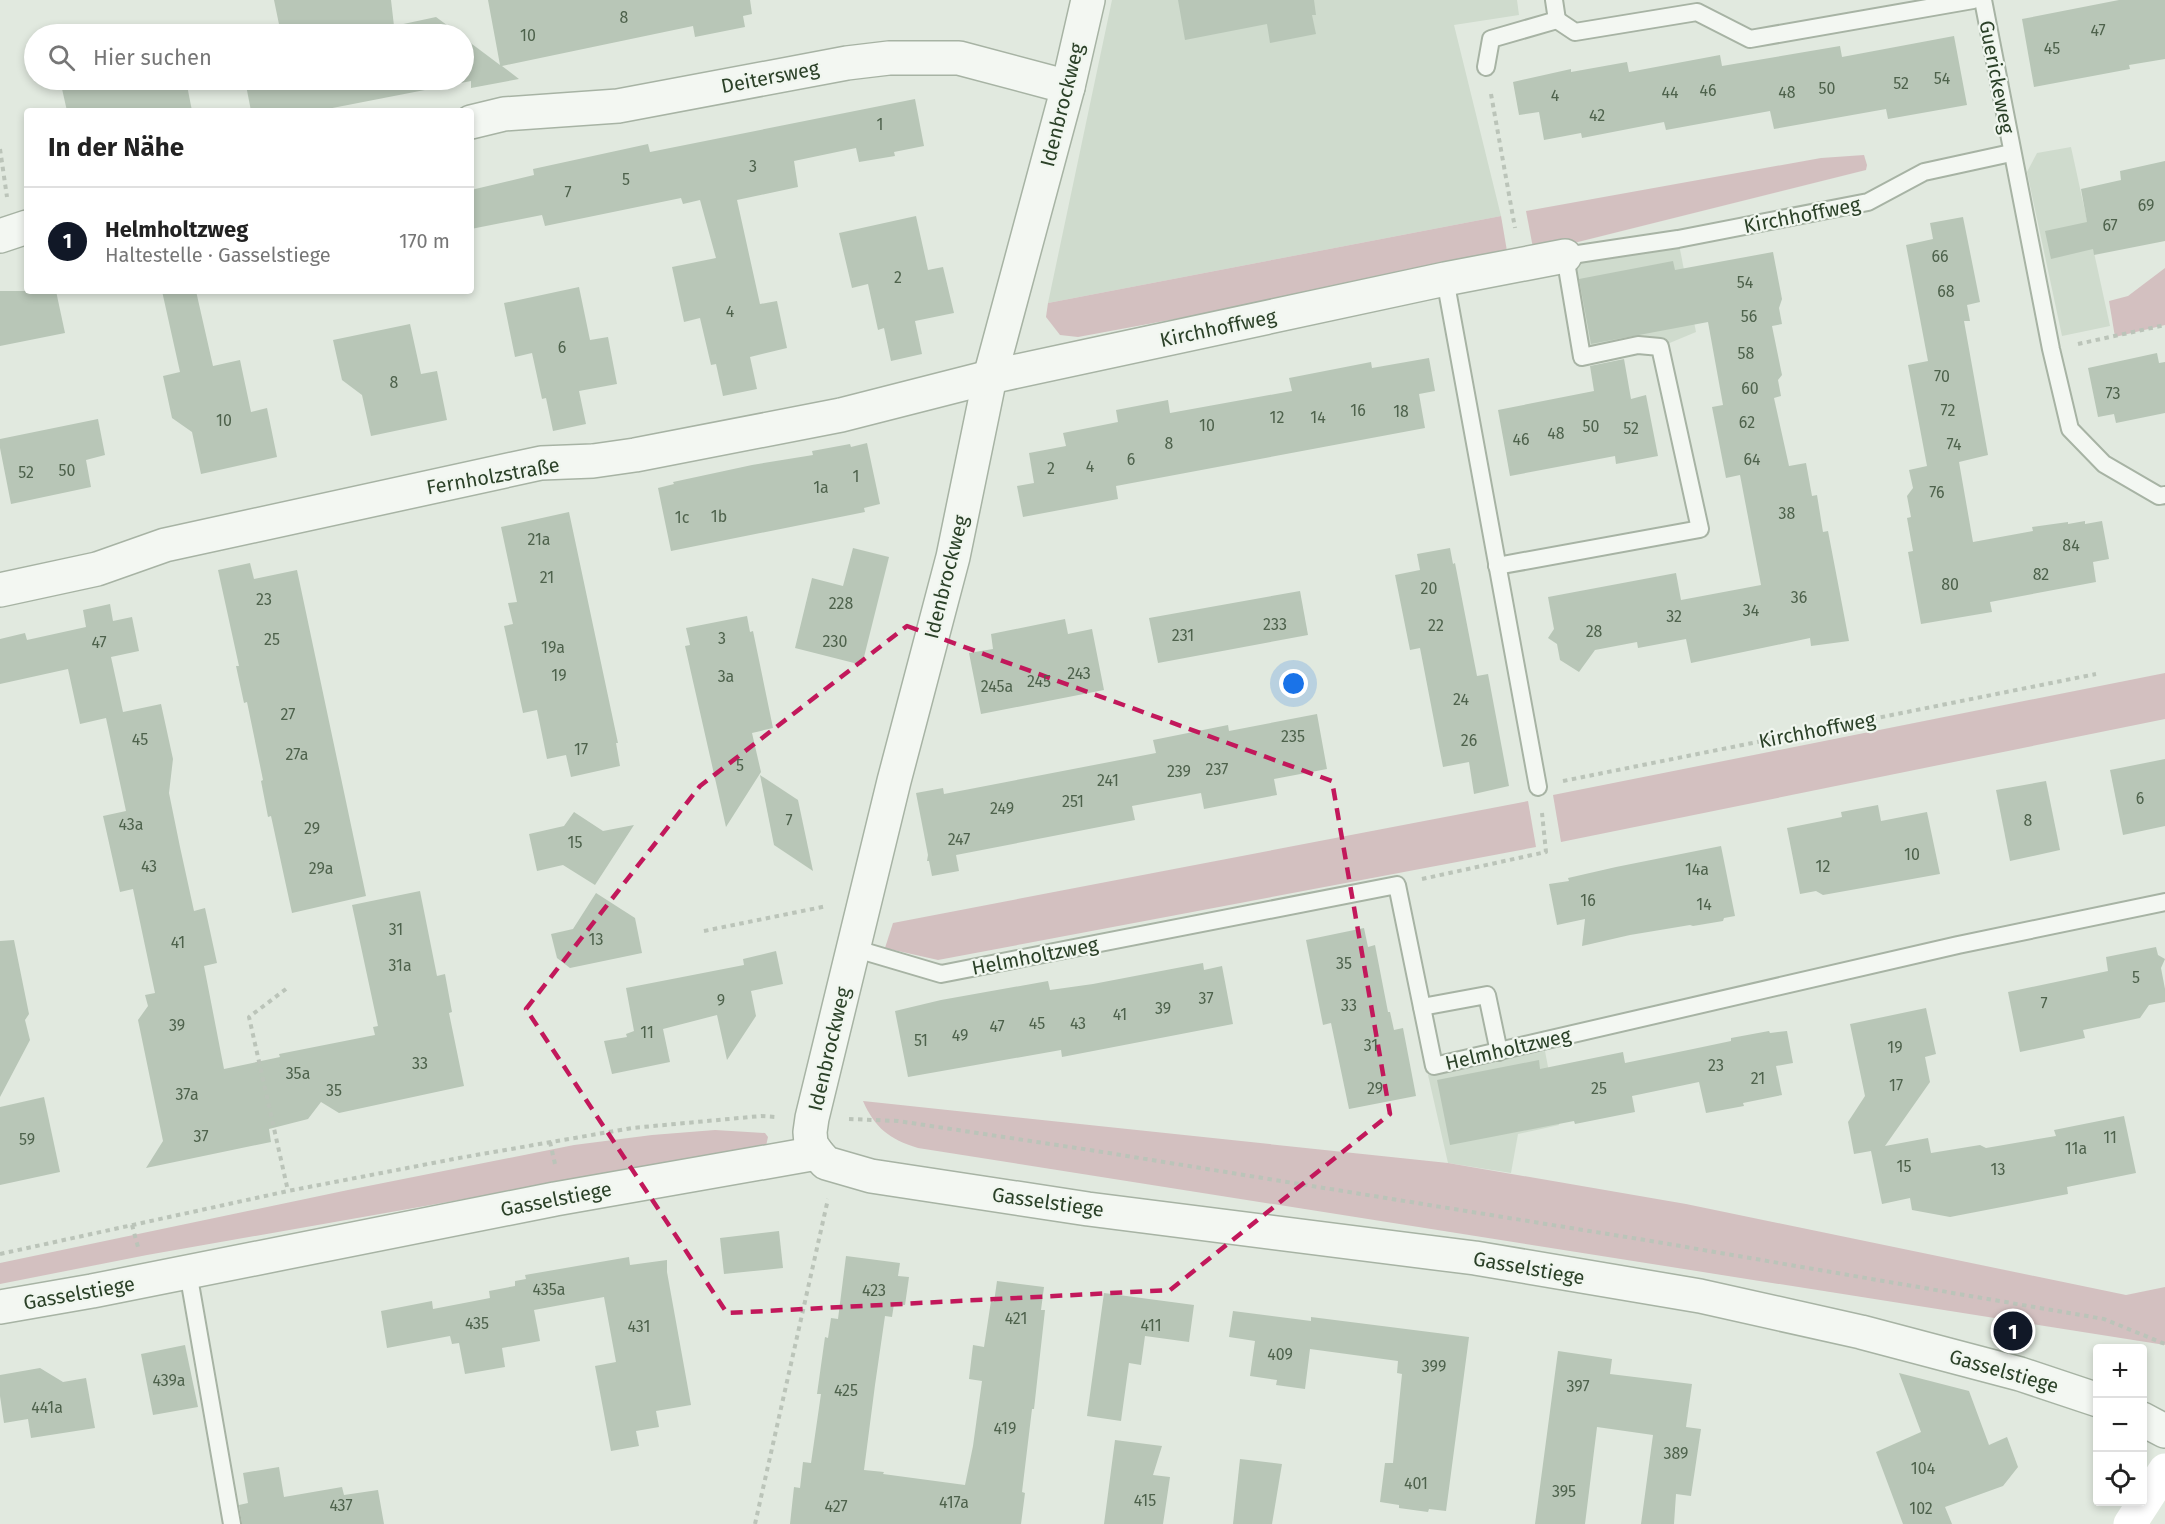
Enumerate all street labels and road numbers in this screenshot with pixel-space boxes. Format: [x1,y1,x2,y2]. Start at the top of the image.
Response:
street label: Guerickeweg [1974,18,2020,136]
street label: Idenbrockweg [1035,40,1089,169]
street label: Deitersweg [719,56,822,98]
street label: Kirchhoffweg [1742,192,1863,238]
street label: Kirchhoffweg [1158,304,1279,352]
street label: Fernholzstraße [425,452,561,500]
street label: Idenbrockweg [919,512,973,641]
street label: Kirchhoffweg [1757,707,1878,753]
street label: Helmholtzweg [970,932,1101,980]
street label: Idenbrockweg [803,984,855,1113]
street label: Helmholtzweg [1443,1023,1574,1075]
street label: Gasselstiege [498,1176,614,1222]
street label: Gasselstiege [991,1182,1105,1222]
street label: Gasselstiege [1471,1246,1587,1290]
street label: Gasselstiege [21,1271,137,1315]
street label: Gasselstiege [1947,1344,2061,1398]

